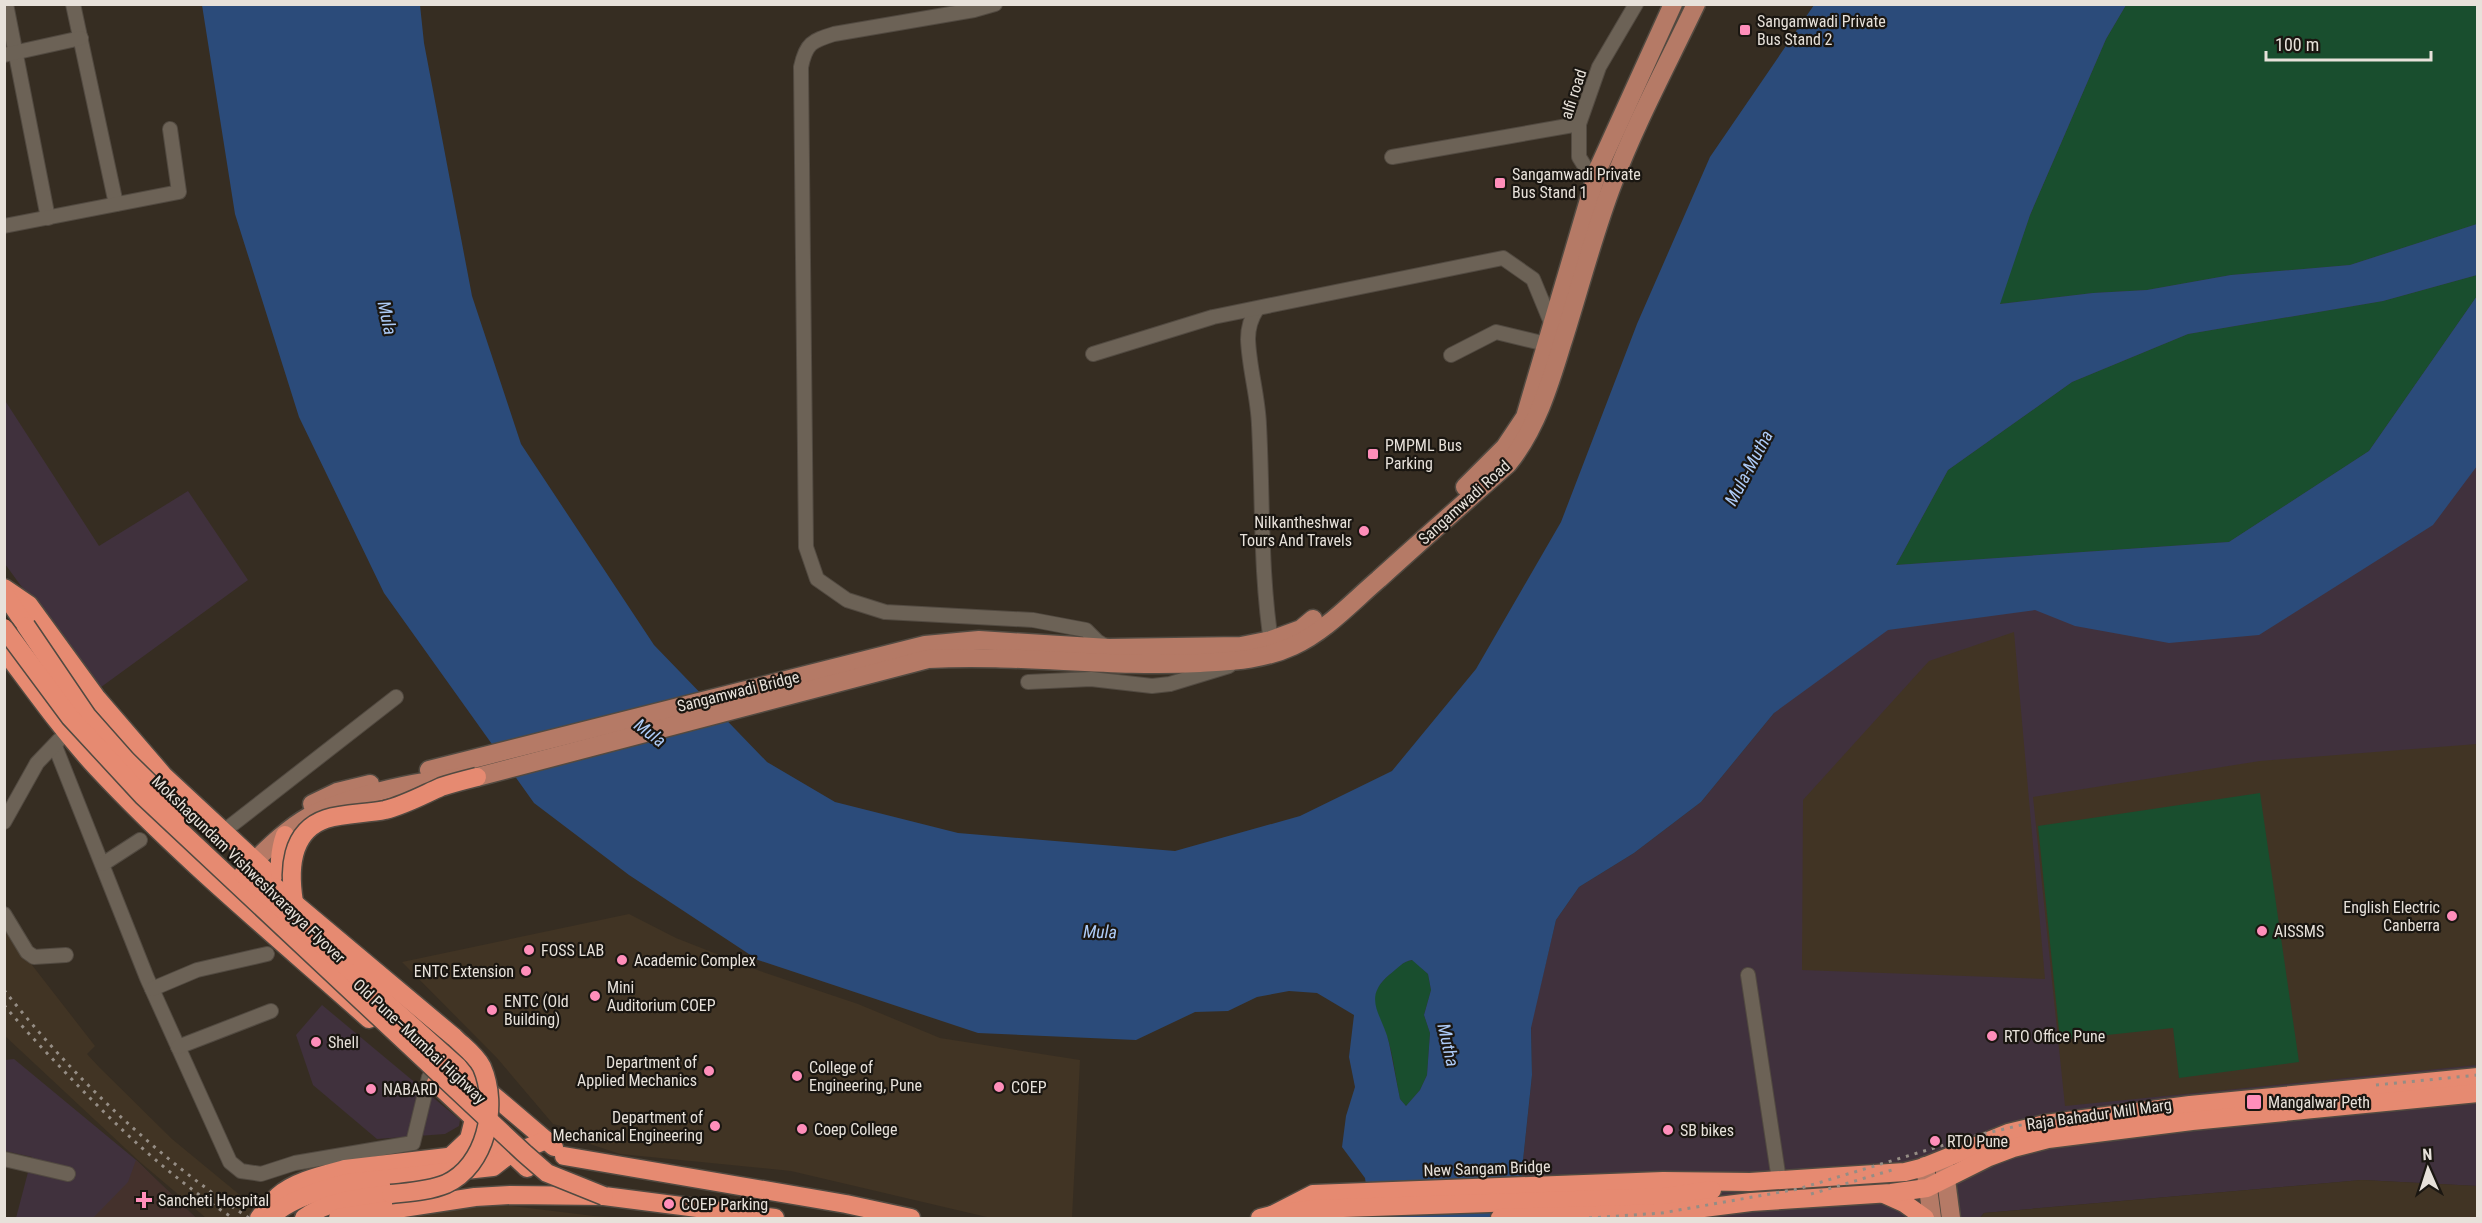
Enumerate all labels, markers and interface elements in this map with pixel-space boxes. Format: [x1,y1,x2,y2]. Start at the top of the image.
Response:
place label: Sangamwadi Private Bus Stand 2 [1757,12,1886,49]
marker: Sangamwadi Private Bus Stand 2 [1738,23,1752,37]
scale bar [2266,24,2431,62]
text: 100 m [2275,34,2319,55]
street label: alfi road [1557,67,1590,121]
place label: Sangamwadi Private Bus Stand 1 [1512,165,1641,202]
marker: Sangamwadi Private Bus Stand 1 [1493,176,1507,190]
water label: Mula [374,299,401,337]
water label: Mula-Mutha [1720,427,1777,509]
place label: PMPML Bus Parking [1385,436,1462,473]
marker: PMPML Bus Parking [1366,447,1380,461]
street label: Sangamwadi Road [1415,456,1514,549]
place label: Nilkantheshwar Tours And Travels [1240,513,1352,550]
marker: Nilkantheshwar Tours And Travels [1357,524,1371,538]
street label: Sangamwadi Bridge [675,667,801,716]
water label: Mula [630,714,670,751]
street label: Mokshagundam Vishweshvarayya Flyover [148,772,349,967]
place label: English Electric Canberra [2343,898,2440,935]
marker: English Electric Canberra [2445,909,2459,923]
water label: Mula [1083,921,1117,942]
place label: AISSMS [2274,922,2324,941]
marker: AISSMS [2255,924,2269,938]
place label: FOSS LAB [541,941,604,960]
marker: FOSS LAB [522,943,536,957]
place label: Academic Complex [634,951,756,970]
marker: Academic Complex [615,953,629,967]
place label: ENTC Extension [414,962,514,981]
marker: ENTC Extension [519,964,533,978]
street label: Old Pune–Mumbai Highway [349,975,490,1108]
place label: Mini Auditorium COEP [607,978,716,1015]
marker: Mini Auditorium COEP [588,989,602,1003]
place label: ENTC (Old Building) [504,992,569,1029]
marker: ENTC (Old Building) [485,1003,499,1017]
water label: Mutha [1433,1021,1464,1068]
place label: RTO Office Pune [2004,1027,2105,1046]
marker: RTO Office Pune [1985,1029,1999,1043]
place label: Shell [328,1033,359,1052]
marker: Shell [309,1035,323,1049]
place label: Department of Applied Mechanics [577,1053,697,1090]
place label: College of Engineering, Pune [809,1058,922,1095]
marker: Department of Applied Mechanics [702,1064,716,1078]
marker: College of Engineering, Pune [790,1069,804,1083]
place label: COEP [1011,1078,1047,1097]
place label: NABARD [383,1080,438,1099]
marker: COEP [992,1080,1006,1094]
marker: NABARD [364,1082,378,1096]
marker: Mangalwar Peth [2245,1093,2263,1111]
place label: Mangalwar Peth [2268,1093,2370,1112]
street label: Raja Bahadur Mill Marg [2025,1095,2173,1134]
place label: Department of Mechanical Engineering [553,1108,703,1145]
marker: Department of Mechanical Engineering [708,1119,722,1133]
place label: Coep College [814,1120,898,1139]
place label: SB bikes [1680,1121,1734,1140]
marker: Coep College [795,1122,809,1136]
marker: SB bikes [1661,1123,1675,1137]
place label: RTO Pune [1947,1132,2008,1151]
marker: RTO Pune [1928,1134,1942,1148]
north arrow [2398,1139,2458,1199]
text: N [2422,1145,2433,1164]
street label: New Sangam Bridge [1423,1157,1551,1180]
marker: Sancheti Hospital [135,1191,153,1209]
place label: Sancheti Hospital [158,1191,269,1210]
place label: COEP Parking [681,1195,768,1214]
marker: COEP Parking [662,1197,676,1211]

